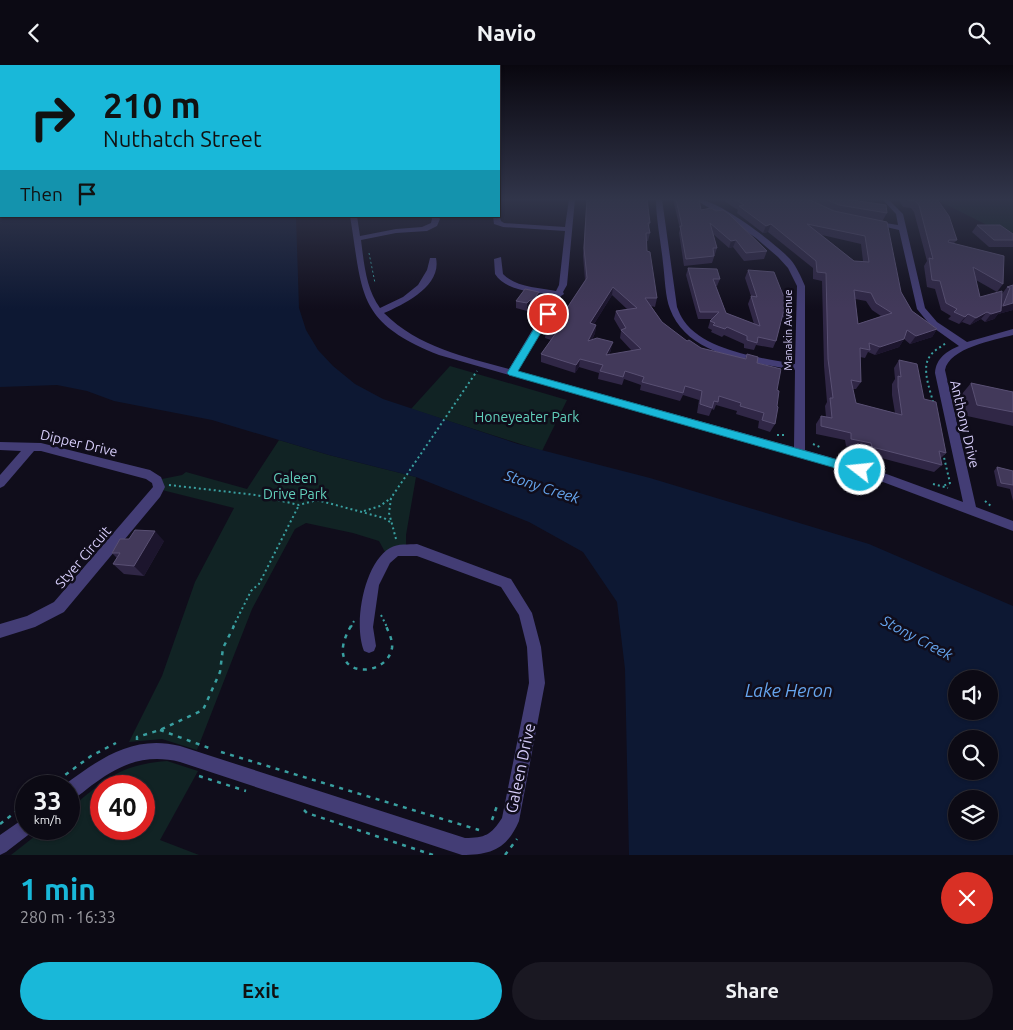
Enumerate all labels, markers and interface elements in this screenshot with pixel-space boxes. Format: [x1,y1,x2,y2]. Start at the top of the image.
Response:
icon: back [20,19,48,47]
icon: search [965,19,993,47]
text: Navio [477,20,536,45]
icon: right [20,85,85,150]
text: 210 m [103,85,201,125]
text: Nuthatch Street [103,126,262,151]
icon: arrive [73,180,101,208]
text: Then [20,183,63,205]
street label: Manakin Avenue [782,289,794,371]
pin [527,293,569,335]
icon: arrive [534,300,562,328]
street label: Anthony Drive [947,378,983,470]
park label: Honeyeater Park [475,409,579,425]
street label: Dipper Drive [39,426,119,460]
position arrow [833,443,885,495]
water label: Stony Creek [501,466,582,507]
park label: Galeen Drive Park [263,470,327,502]
street label: Styer Circuit [52,523,114,591]
water label: Stony Creek [878,611,956,664]
map controls [948,670,998,840]
button: sound [948,670,998,720]
water label: Lake Heron [745,680,833,700]
street label: Galeen Drive [502,721,538,815]
button: search [948,730,998,780]
speed limit sign: 40 [90,775,155,840]
text: 33 [33,787,62,815]
button: layers [948,790,998,840]
text: km/h [34,813,61,826]
text: 1 min [20,872,96,906]
button: close [941,872,993,924]
text: 280 m · 16:33 [20,908,116,926]
button: Exit [20,962,502,1020]
button: Share [512,962,993,1020]

